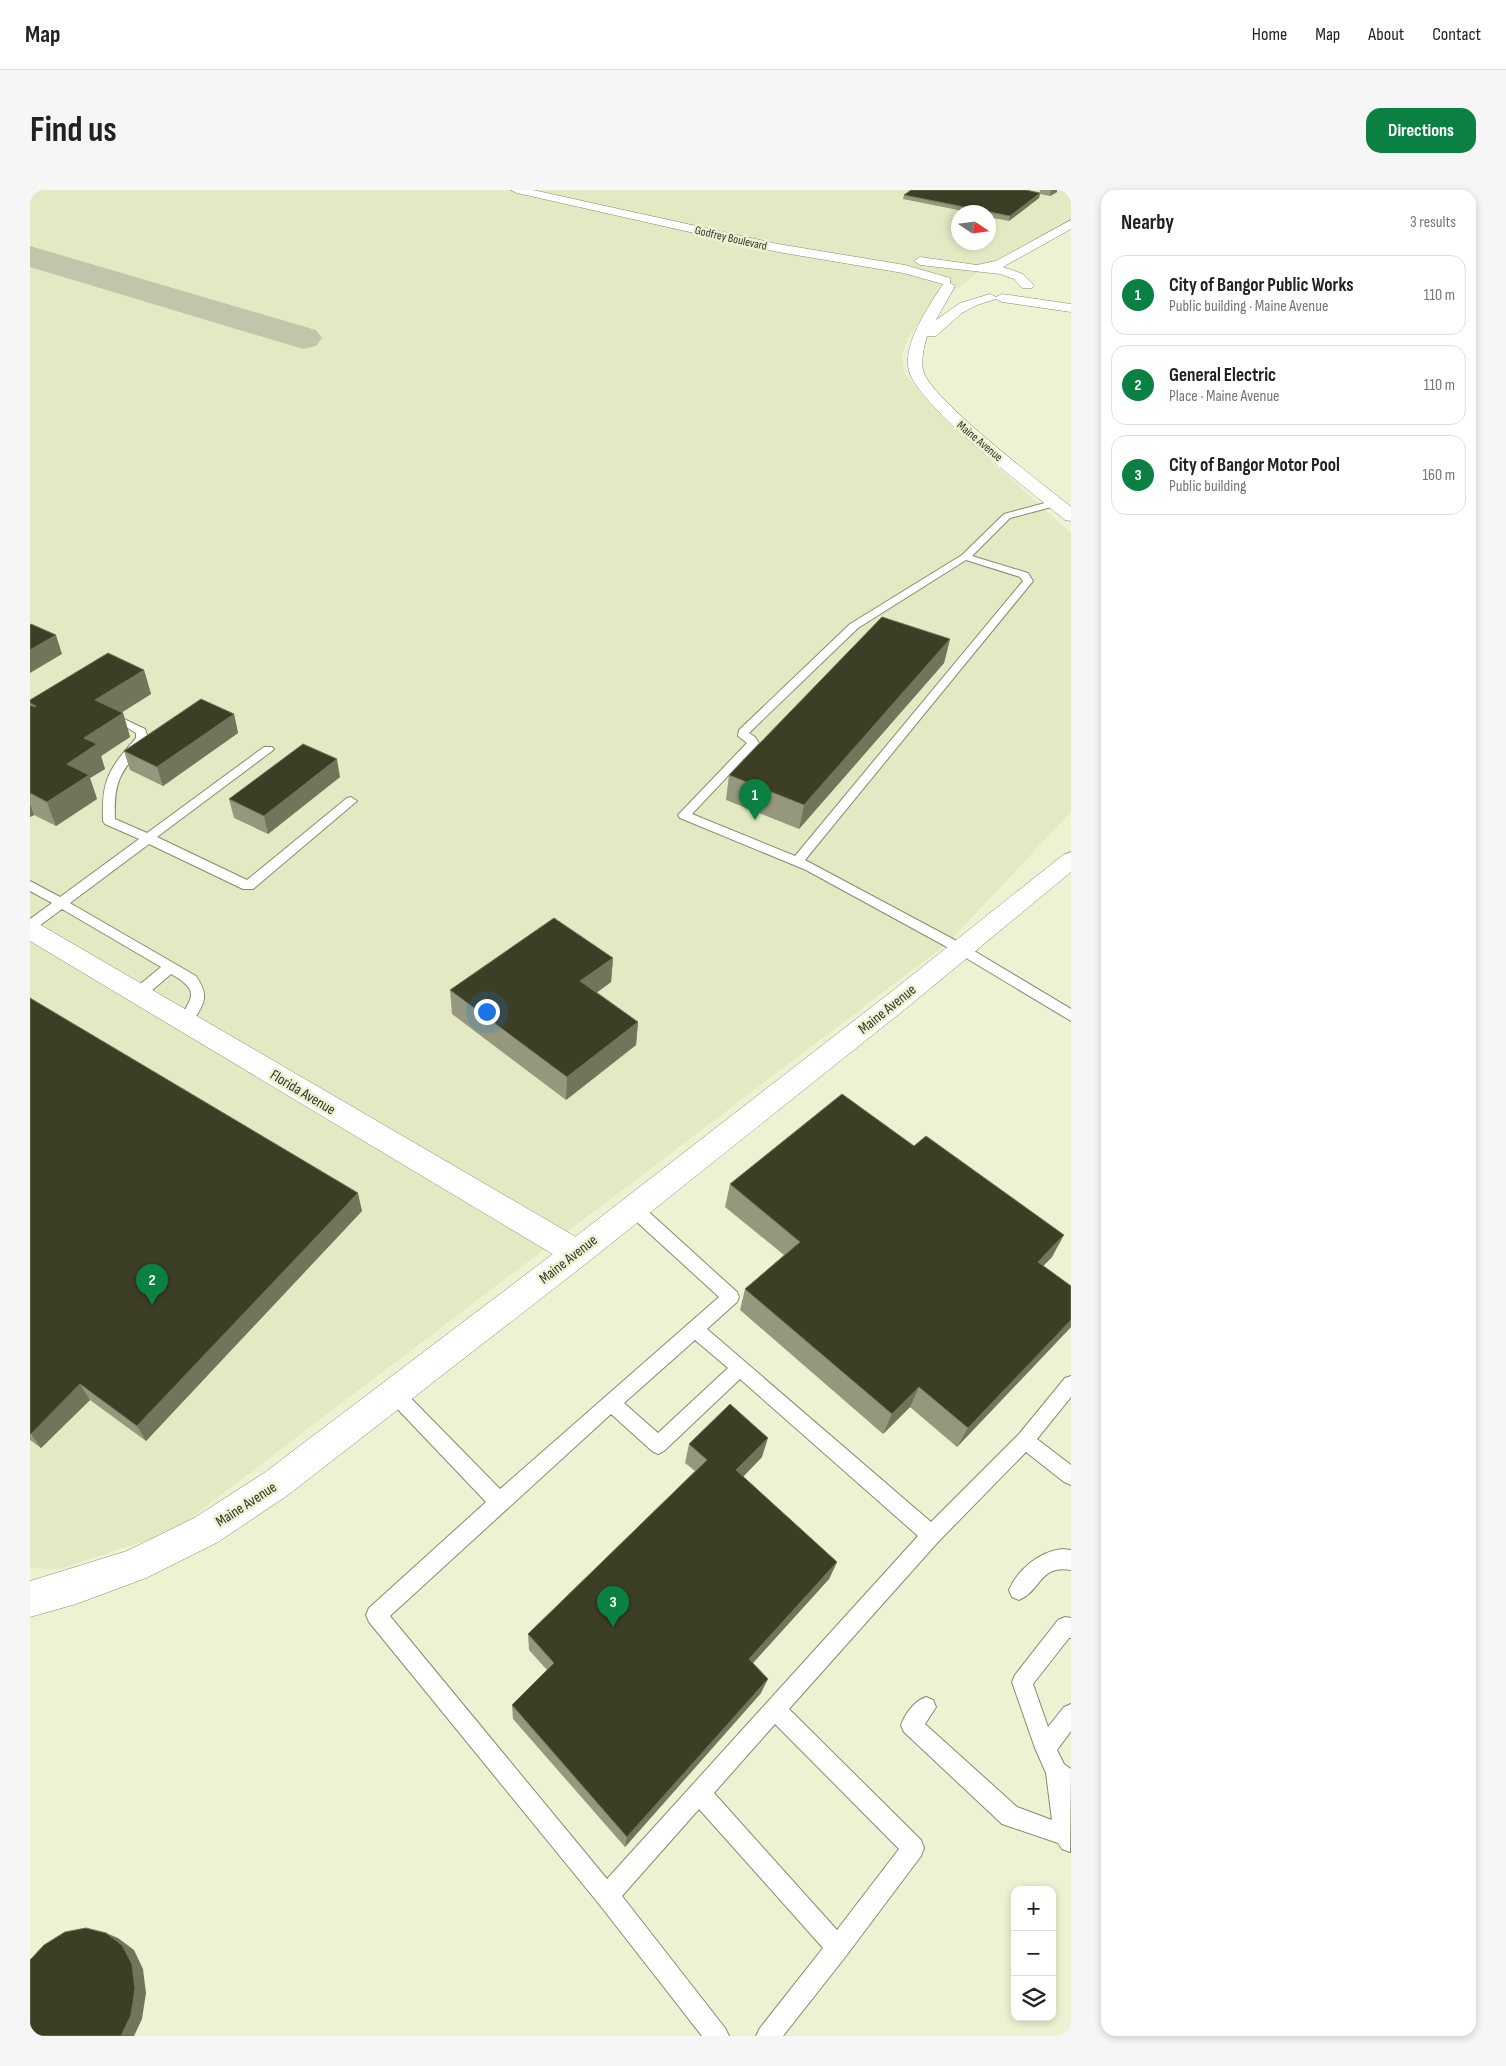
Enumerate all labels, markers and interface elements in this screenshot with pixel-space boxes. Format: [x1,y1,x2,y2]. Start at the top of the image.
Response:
text: Map [25,20,60,49]
text: Home [1252,24,1287,45]
text: Map [1315,24,1340,45]
text: About [1368,24,1404,45]
text: Contact [1432,24,1481,45]
button: Directions [1366,108,1476,153]
text: Find us [30,109,117,152]
north arrow [951,205,996,250]
text: Nearby [1121,210,1174,235]
text: 3 results [1410,213,1456,232]
street label: Godfrey Boulevard [693,223,768,254]
text: City of Bangor Public Works [1169,274,1353,297]
text: 1 [1135,286,1141,305]
text: 110 m [1424,286,1455,305]
text: Public building · Maine Avenue [1169,297,1328,316]
text: General Electric [1169,364,1276,387]
text: 2 [1134,376,1142,395]
text: 110 m [1424,376,1455,395]
text: Place · Maine Avenue [1169,387,1280,406]
street label: Maine Avenue [954,418,1006,465]
text: City of Bangor Motor Pool [1169,454,1340,477]
text: 3 [1134,466,1142,485]
text: 160 m [1422,466,1455,485]
text: Public building [1169,477,1246,496]
pin: 1 [739,779,771,820]
street label: Maine Avenue [855,980,920,1038]
your location [474,999,500,1025]
street label: Florida Avenue [267,1066,339,1119]
street label: Maine Avenue [535,1231,601,1288]
pin: 2 [136,1264,168,1305]
street label: Maine Avenue [212,1478,280,1531]
pin: 3 [597,1586,629,1627]
map controls [1011,1886,1056,2021]
button: + [1011,1886,1056,1931]
button: − [1011,1931,1056,1976]
button: layers [1011,1976,1056,2021]

